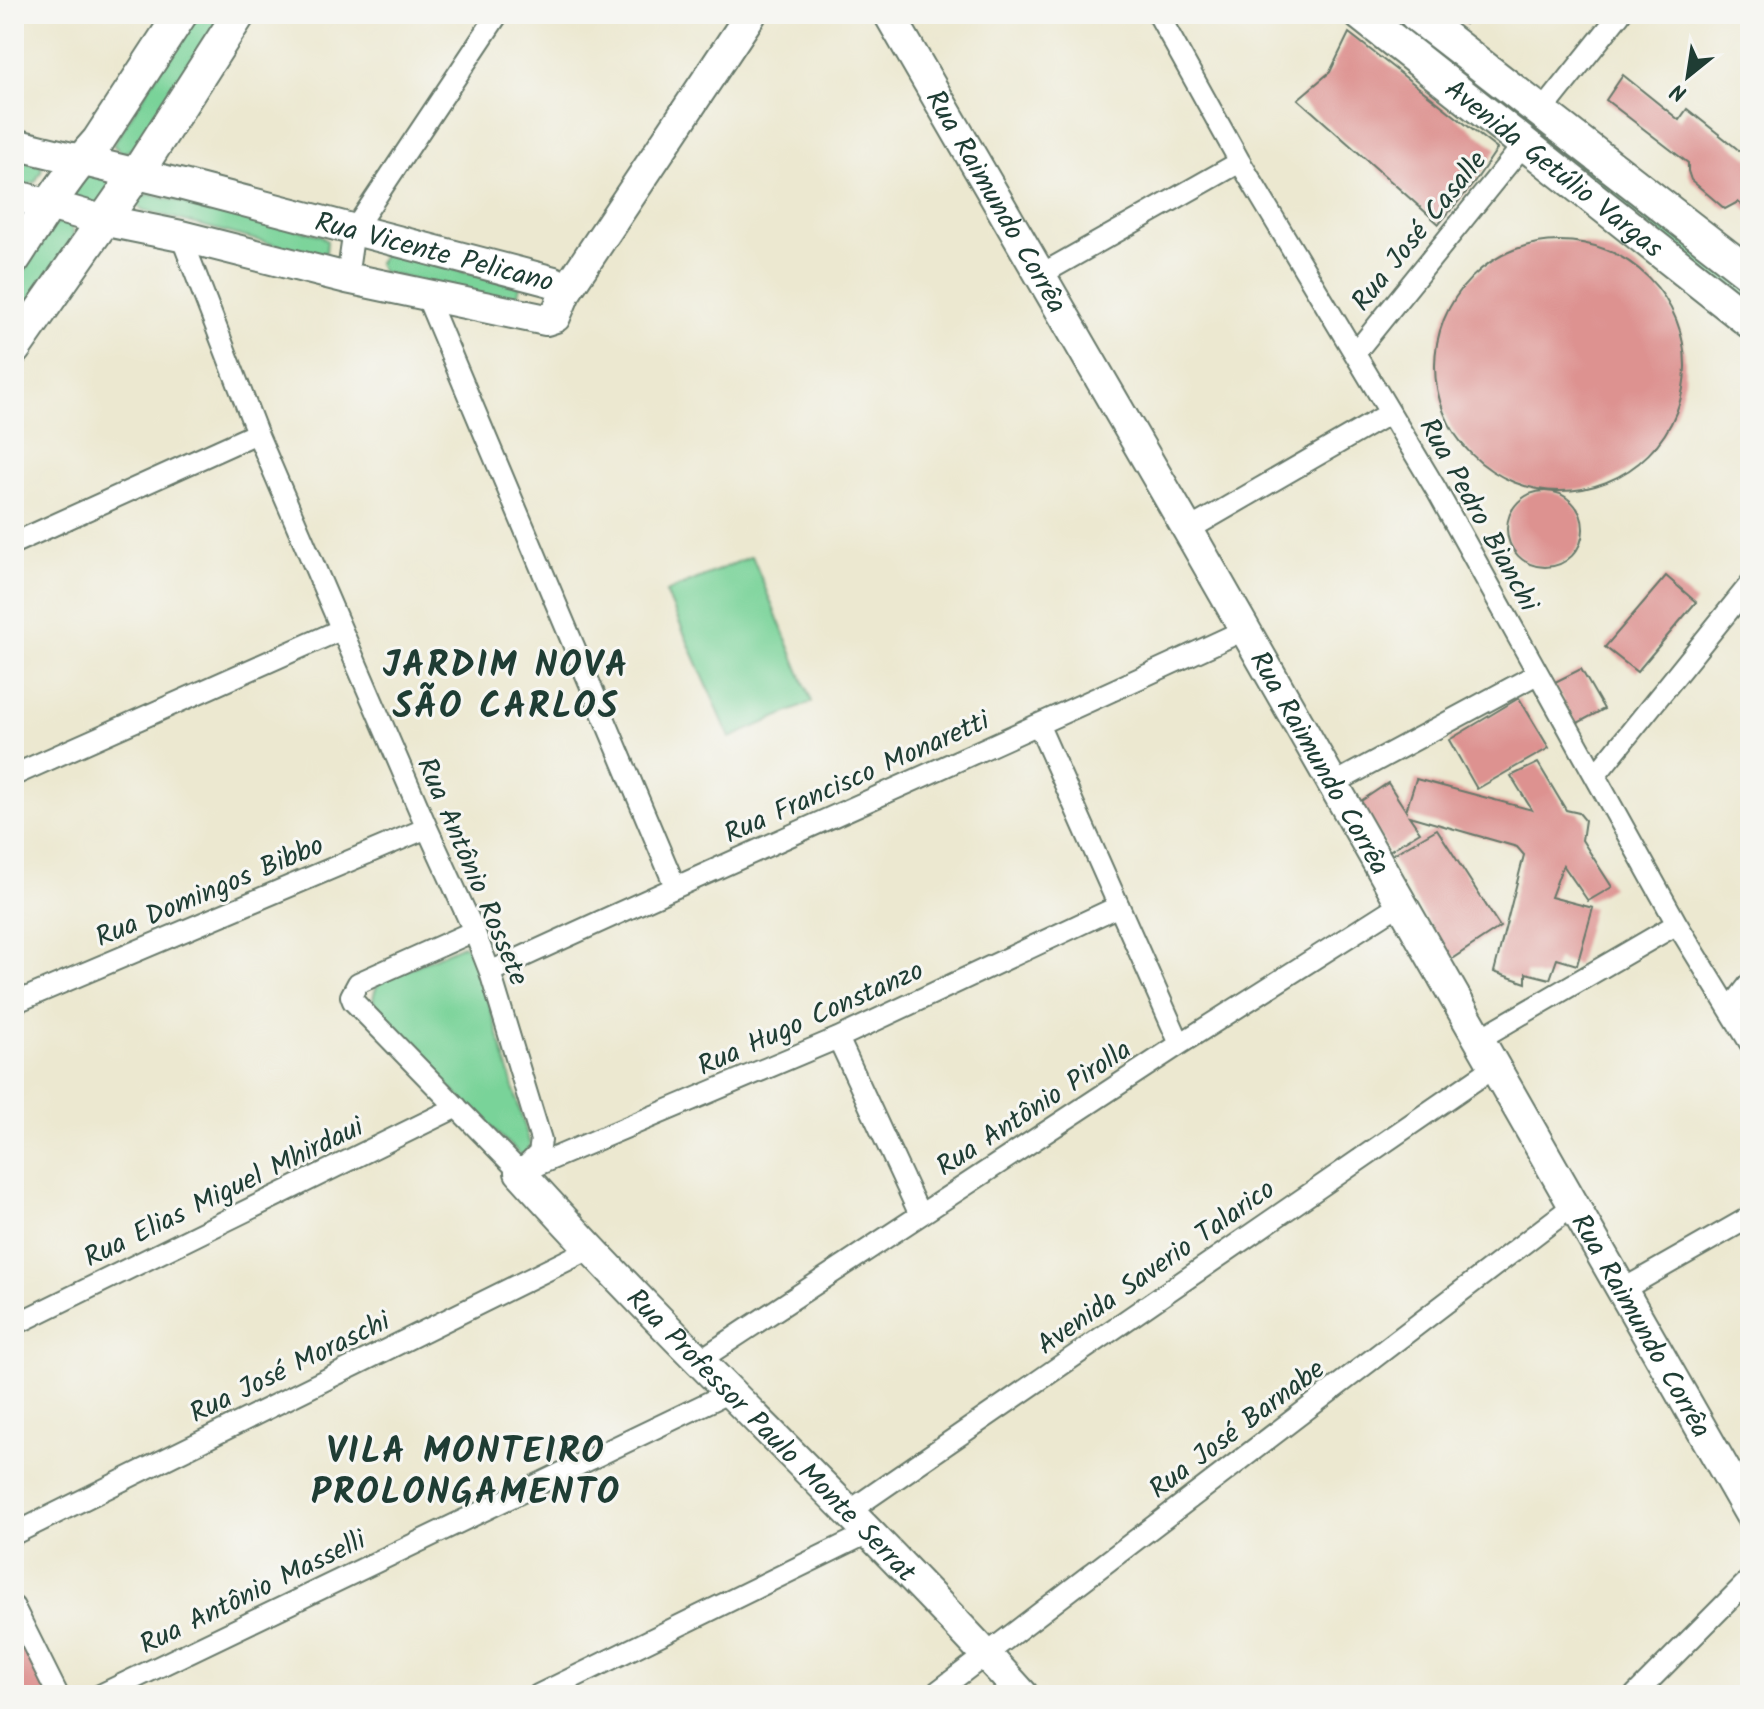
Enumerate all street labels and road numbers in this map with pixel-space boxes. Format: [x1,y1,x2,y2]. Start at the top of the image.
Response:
street label: Avenida Getúlio Vargas [1434,69,1672,271]
street label: Rua Raimundo Corrêa [912,82,1078,323]
street label: Rua José Casalle [1341,141,1500,322]
street label: Rua Vicente Pelicano [310,200,558,306]
street label: Rua Pedro Bianchi [1406,410,1550,622]
street label: Rua Raimundo Corrêa [1236,643,1401,884]
street label: Rua Francisco Monaretti [717,699,998,857]
street label: Rua Antônio Rossete [403,751,540,993]
street label: Rua Domingos Bibbo [89,824,331,961]
street label: Rua Hugo Constanzo [690,949,932,1089]
street label: Rua Antônio Pirolla [927,1029,1141,1189]
street label: Rua Elias Miguel Mhirdaui [76,1105,373,1281]
street label: Avenida Saverio Talarico [1028,1169,1285,1368]
street label: Rua Raimundo Corrêa [1558,1206,1722,1447]
street label: Rua Professor Paulo Monte Serrat [614,1278,927,1595]
street label: Rua José Moraschi [182,1300,399,1436]
street label: Rua José Barnabe [1140,1348,1336,1511]
street label: Rua Antônio Masselli [132,1518,375,1668]

